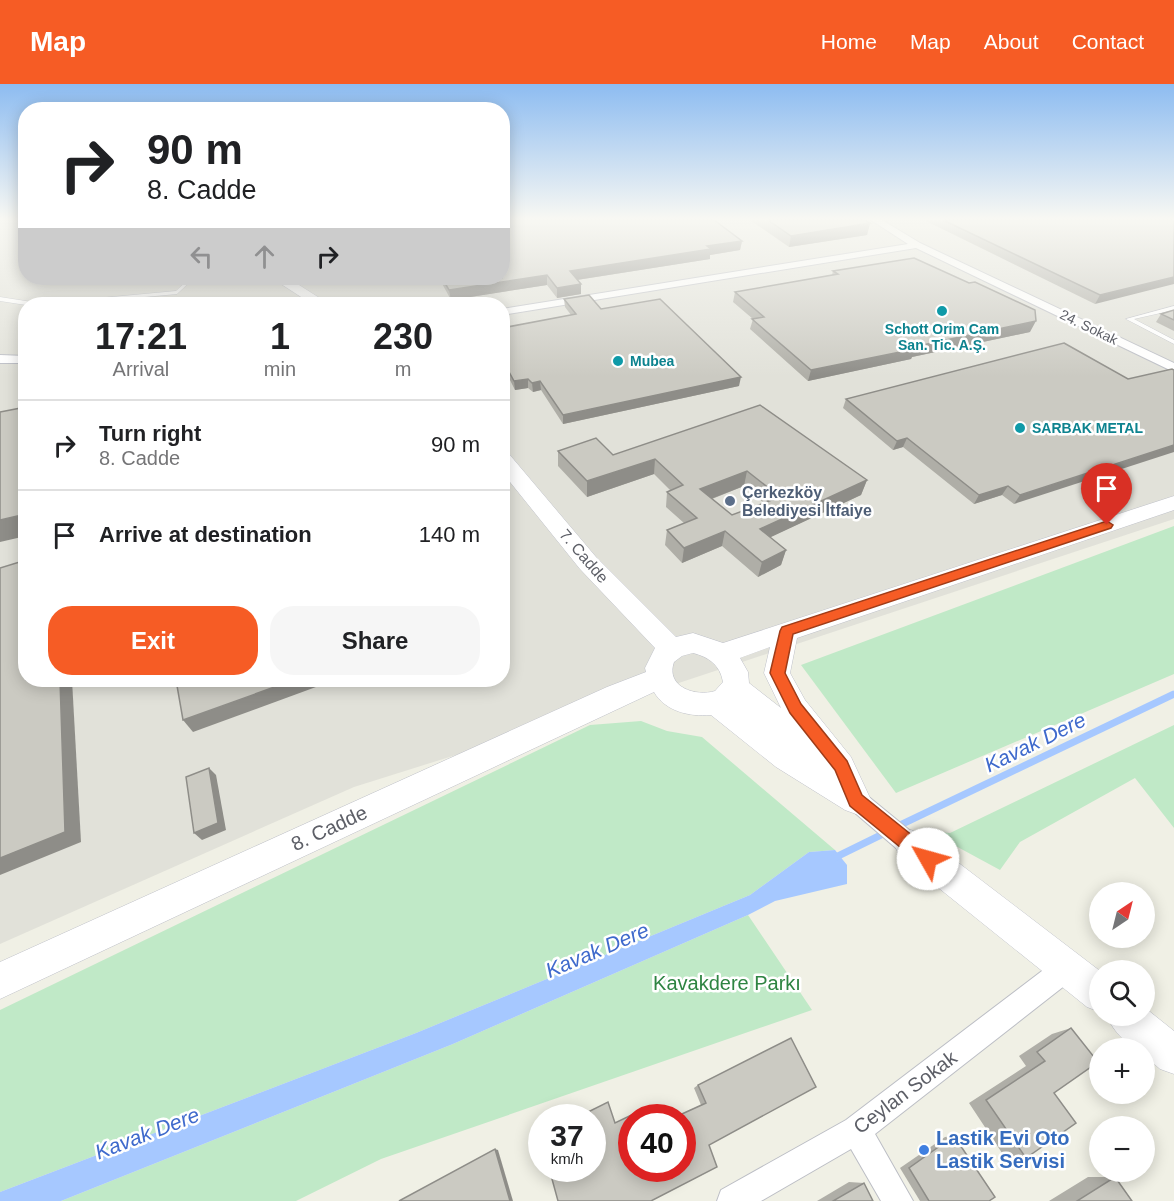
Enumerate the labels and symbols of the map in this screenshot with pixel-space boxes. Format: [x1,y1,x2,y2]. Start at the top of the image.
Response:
marker: Schott Orim Cam San. Tic. A.Ş. [935,304,949,318]
street label: 24. Sokak [1058,306,1121,348]
place label: Schott Orim Cam San. Tic. A.Ş. [885,321,999,353]
place label: Mubea [630,353,675,369]
marker: Mubea [611,354,625,368]
place label: SARBAK METAL [1032,420,1143,436]
marker: SARBAK METAL [1013,421,1027,435]
pin [1081,463,1132,525]
place label: Çerkezköy Belediyesi İtfaiye [742,484,872,519]
marker: Çerkezköy Belediyesi İtfaiye [723,494,737,508]
street label: 7. Cadde [556,526,612,586]
water label: Kavak Dere [981,708,1089,776]
street label: 8. Cadde [288,801,370,855]
position arrow [896,827,960,891]
north arrow [1089,882,1155,948]
water label: Kavak Dere [542,918,652,982]
park label: Kavakdere Parkı [653,972,801,994]
street label: Ceylan Sokak [849,1045,962,1138]
water label: Kavak Dere [92,1103,202,1163]
speed limit sign: 40 [618,1104,696,1182]
place label: Lastik Evi Oto Lastik Servisi [936,1127,1069,1172]
marker: Lastik Evi Oto Lastik Servisi [917,1143,931,1157]

